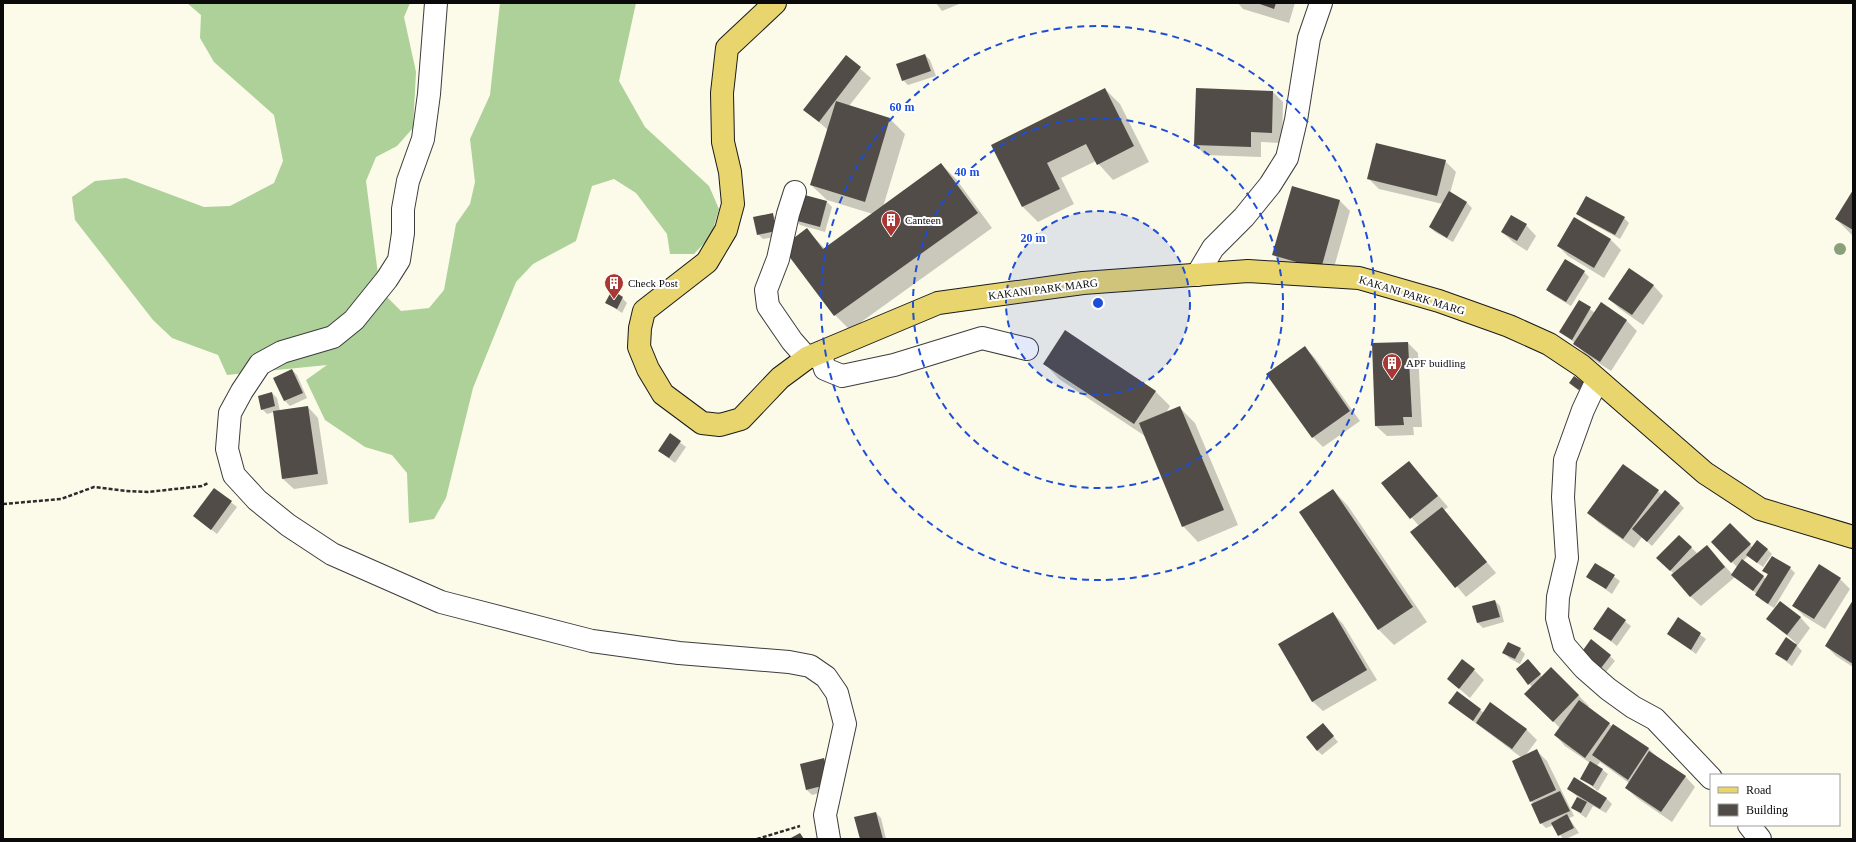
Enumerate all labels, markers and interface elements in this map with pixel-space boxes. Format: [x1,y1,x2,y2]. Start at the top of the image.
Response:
text: 60 m [890,100,915,114]
text: 40 m [955,165,980,179]
building icon: Canteen [880,209,902,237]
place label: Canteen [905,214,942,226]
text: 20 m [1021,231,1046,245]
building icon: Check Post [603,272,625,300]
street label: KAKANI PARK MARG [1358,273,1467,317]
street label: KAKANI PARK MARG [988,276,1098,302]
place label: Check Post [628,277,678,289]
centre of rings [1091,296,1105,310]
building icon: APF buidling [1381,352,1403,380]
place label: APF buidling [1406,357,1466,369]
legend [1710,774,1840,826]
text: Road [1746,783,1771,797]
text: Building [1746,803,1788,817]

